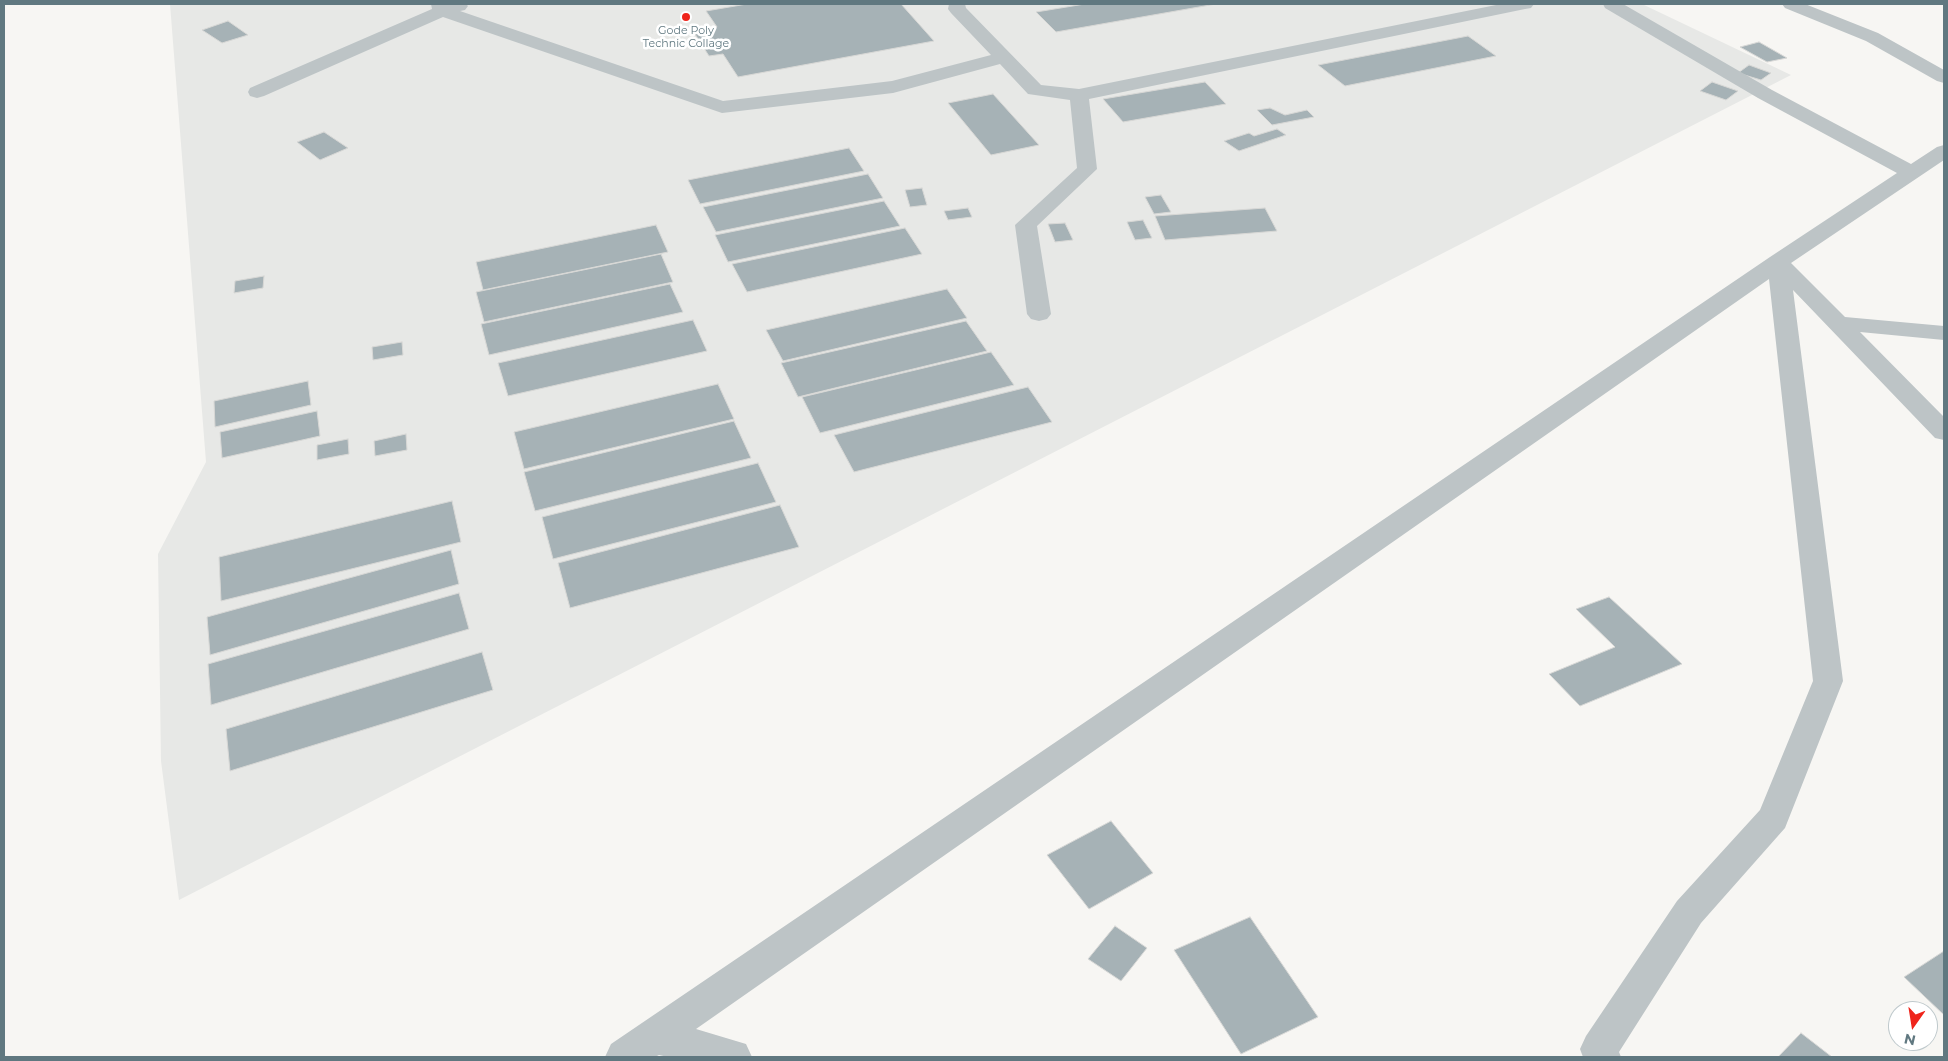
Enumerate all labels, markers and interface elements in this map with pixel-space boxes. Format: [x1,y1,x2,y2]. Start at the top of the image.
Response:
marker: Gode Poly Technic Collage [680,11,692,23]
place label: Gode Poly Technic Collage [643,24,729,50]
north arrow [1888,1001,1938,1051]
text: N [1902,1030,1917,1050]

